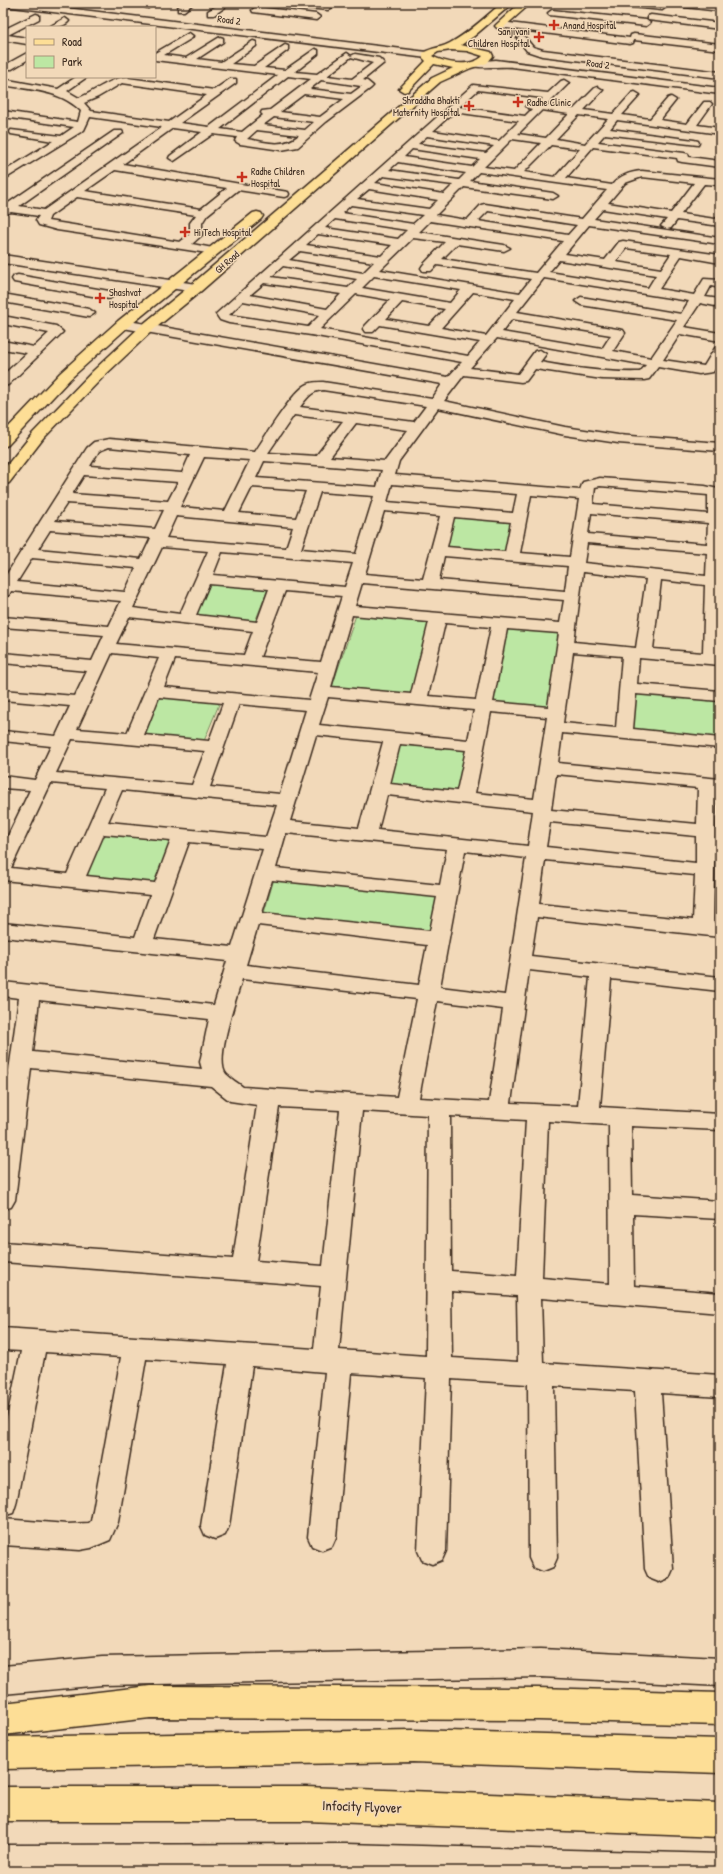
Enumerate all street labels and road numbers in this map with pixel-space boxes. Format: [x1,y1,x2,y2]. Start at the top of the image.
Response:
street label: Road 2 [217,12,242,28]
street label: Road 2 [586,56,611,72]
street label: GH Road [212,248,242,276]
street label: Infocity Flyover [322,1795,403,1818]

